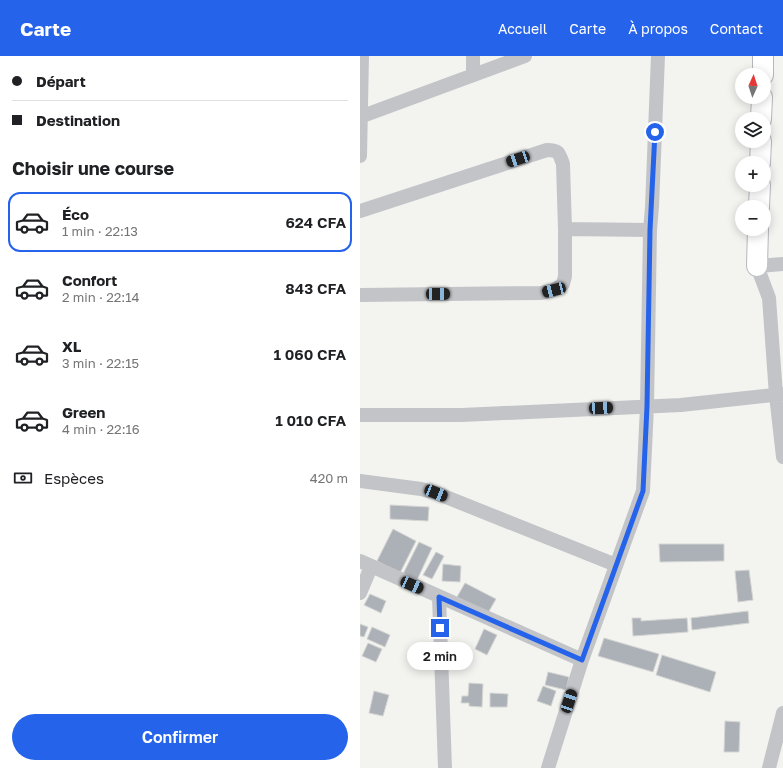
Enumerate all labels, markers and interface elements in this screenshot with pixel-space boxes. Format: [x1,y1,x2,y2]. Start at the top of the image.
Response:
text: Carte [20,17,71,40]
text: Accueil [498,20,547,37]
text: Carte [569,20,606,37]
text: À propos [628,20,688,37]
text: Contact [710,20,763,37]
north arrow [735,68,771,104]
map controls [735,68,771,236]
text: Départ [36,72,86,90]
text: Destination [36,111,120,129]
button: layers [735,112,771,148]
route start [646,123,664,141]
car [505,150,531,168]
button: + [735,156,771,192]
text: Choisir une course [12,157,174,179]
button: − [735,200,771,236]
icon: car [14,204,50,240]
text: Éco [62,205,89,223]
text: 624 CFA [285,213,346,231]
text: 1 min · 22:13 [62,223,138,239]
icon: car [14,270,50,306]
text: Confort [62,271,117,289]
text: 843 CFA [285,279,346,297]
car [541,281,567,299]
car [426,288,450,300]
text: 2 min · 22:14 [62,289,139,305]
icon: car [14,336,50,372]
text: XL [62,337,81,355]
text: 1 060 CFA [273,345,346,363]
text: 3 min · 22:15 [62,355,139,371]
car [589,401,613,415]
icon: car [14,402,50,438]
text: Green [62,403,105,421]
text: 1 010 CFA [275,411,346,429]
text: 4 min · 22:16 [62,421,140,437]
icon: cash [12,467,34,489]
text: Espèces [44,469,104,487]
text: 420 m [310,470,348,486]
car [423,483,449,503]
car [399,575,425,595]
route end [431,619,449,637]
callout: 2 min [407,642,473,670]
text: 2 min [423,648,457,664]
car [560,688,578,714]
button: Confirmer [12,714,348,760]

